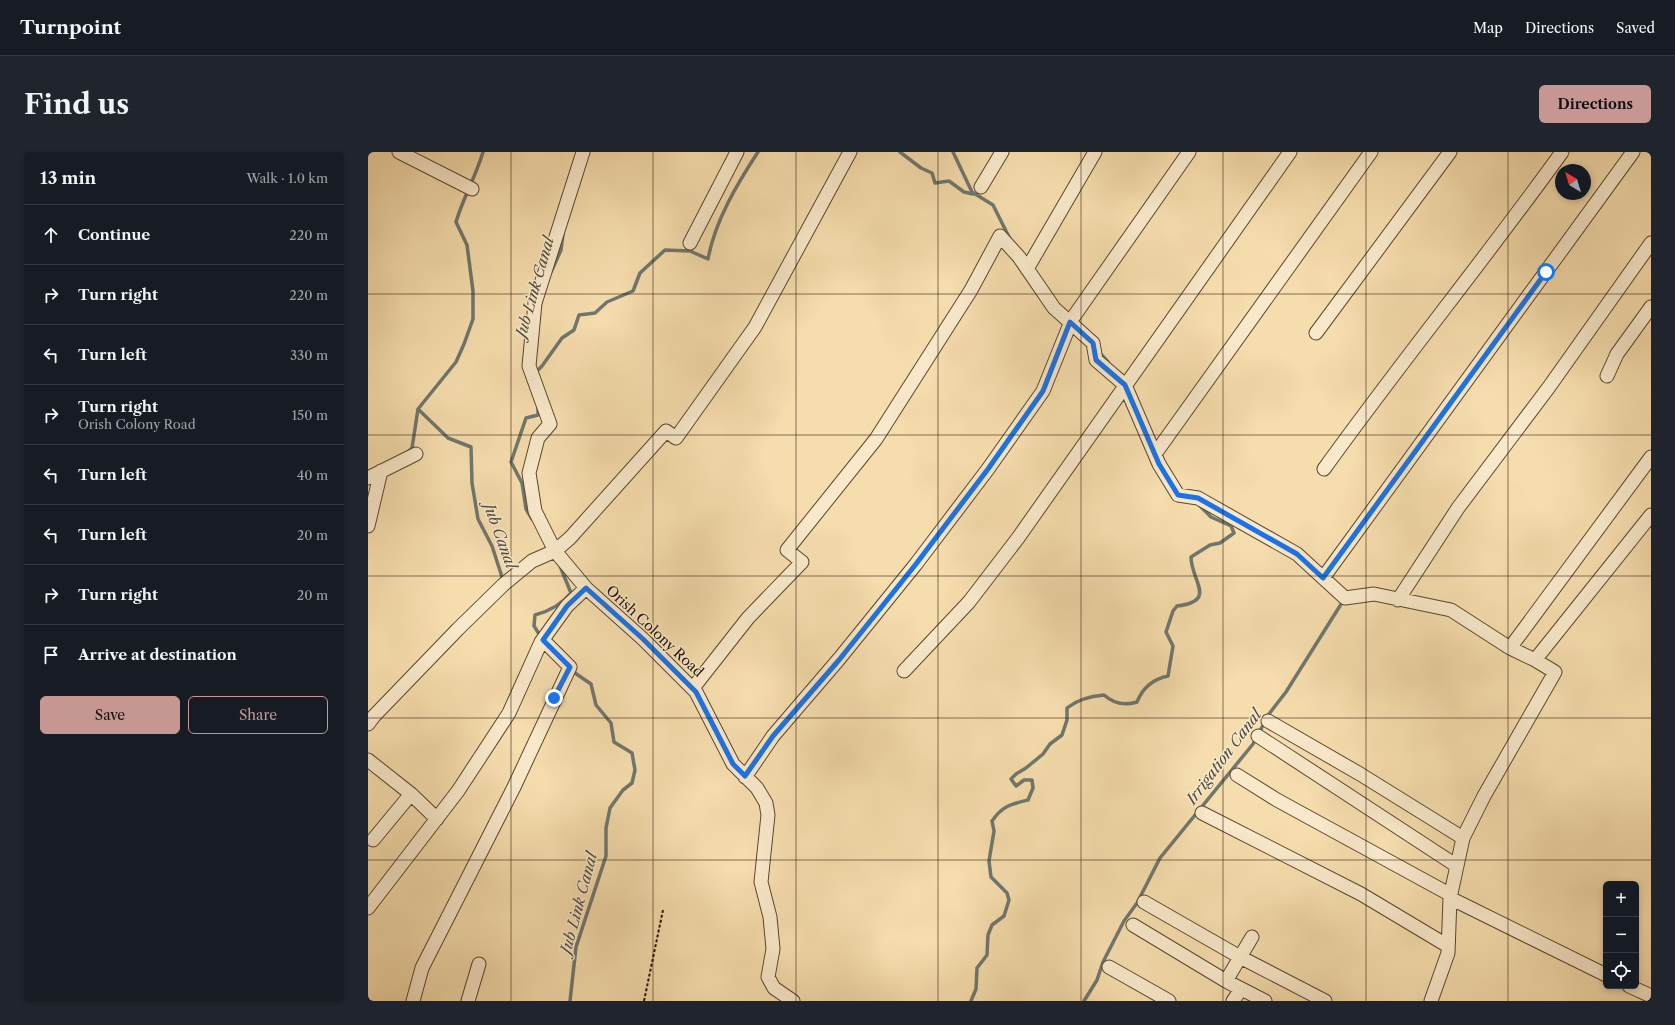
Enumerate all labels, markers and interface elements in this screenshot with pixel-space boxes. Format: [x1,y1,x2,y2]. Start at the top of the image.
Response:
text: Turnpoint [20,16,121,39]
text: Map [1473,19,1503,37]
text: Directions [1525,19,1594,37]
text: Saved [1616,19,1655,37]
button: Directions [1539,85,1651,123]
text: Find us [24,87,129,121]
north arrow [1555,164,1591,200]
text: 13 min [40,168,96,188]
text: Walk · 1.0 km [246,170,328,186]
icon: ahead [40,224,62,246]
text: Continue [78,225,150,244]
text: 220 m [289,227,328,243]
water label: Jub Link Canal [510,232,559,343]
route start [1537,263,1555,281]
icon: right [40,284,62,306]
text: Turn right [78,285,158,304]
text: 220 m [289,287,328,303]
icon: left [40,344,62,366]
text: Turn left [78,345,147,364]
text: 330 m [290,347,328,363]
text: Turn right [78,397,158,416]
icon: right [40,404,62,426]
text: 150 m [292,407,328,423]
text: Orish Colony Road [78,416,196,432]
icon: left [40,464,62,486]
text: Turn left [78,465,147,484]
text: 40 m [297,467,328,483]
water label: Jub Canal [478,497,522,573]
icon: left [40,524,62,546]
text: Turn left [78,525,147,544]
text: 20 m [297,527,328,543]
street label: Orish Colony Road [603,581,708,681]
icon: right [40,584,62,606]
text: Turn right [78,585,158,604]
text: 20 m [297,587,328,603]
icon: arrive [40,644,62,666]
text: Arrive at destination [78,645,237,664]
route end [545,689,563,707]
button: Save [40,696,180,734]
button: Share [188,696,328,734]
water label: Irrigation Canal [1181,704,1267,809]
water label: Jub Link Canal [555,848,602,960]
map controls [1603,881,1639,989]
button: + [1603,881,1639,917]
button: − [1603,917,1639,953]
button: locate [1603,953,1639,989]

